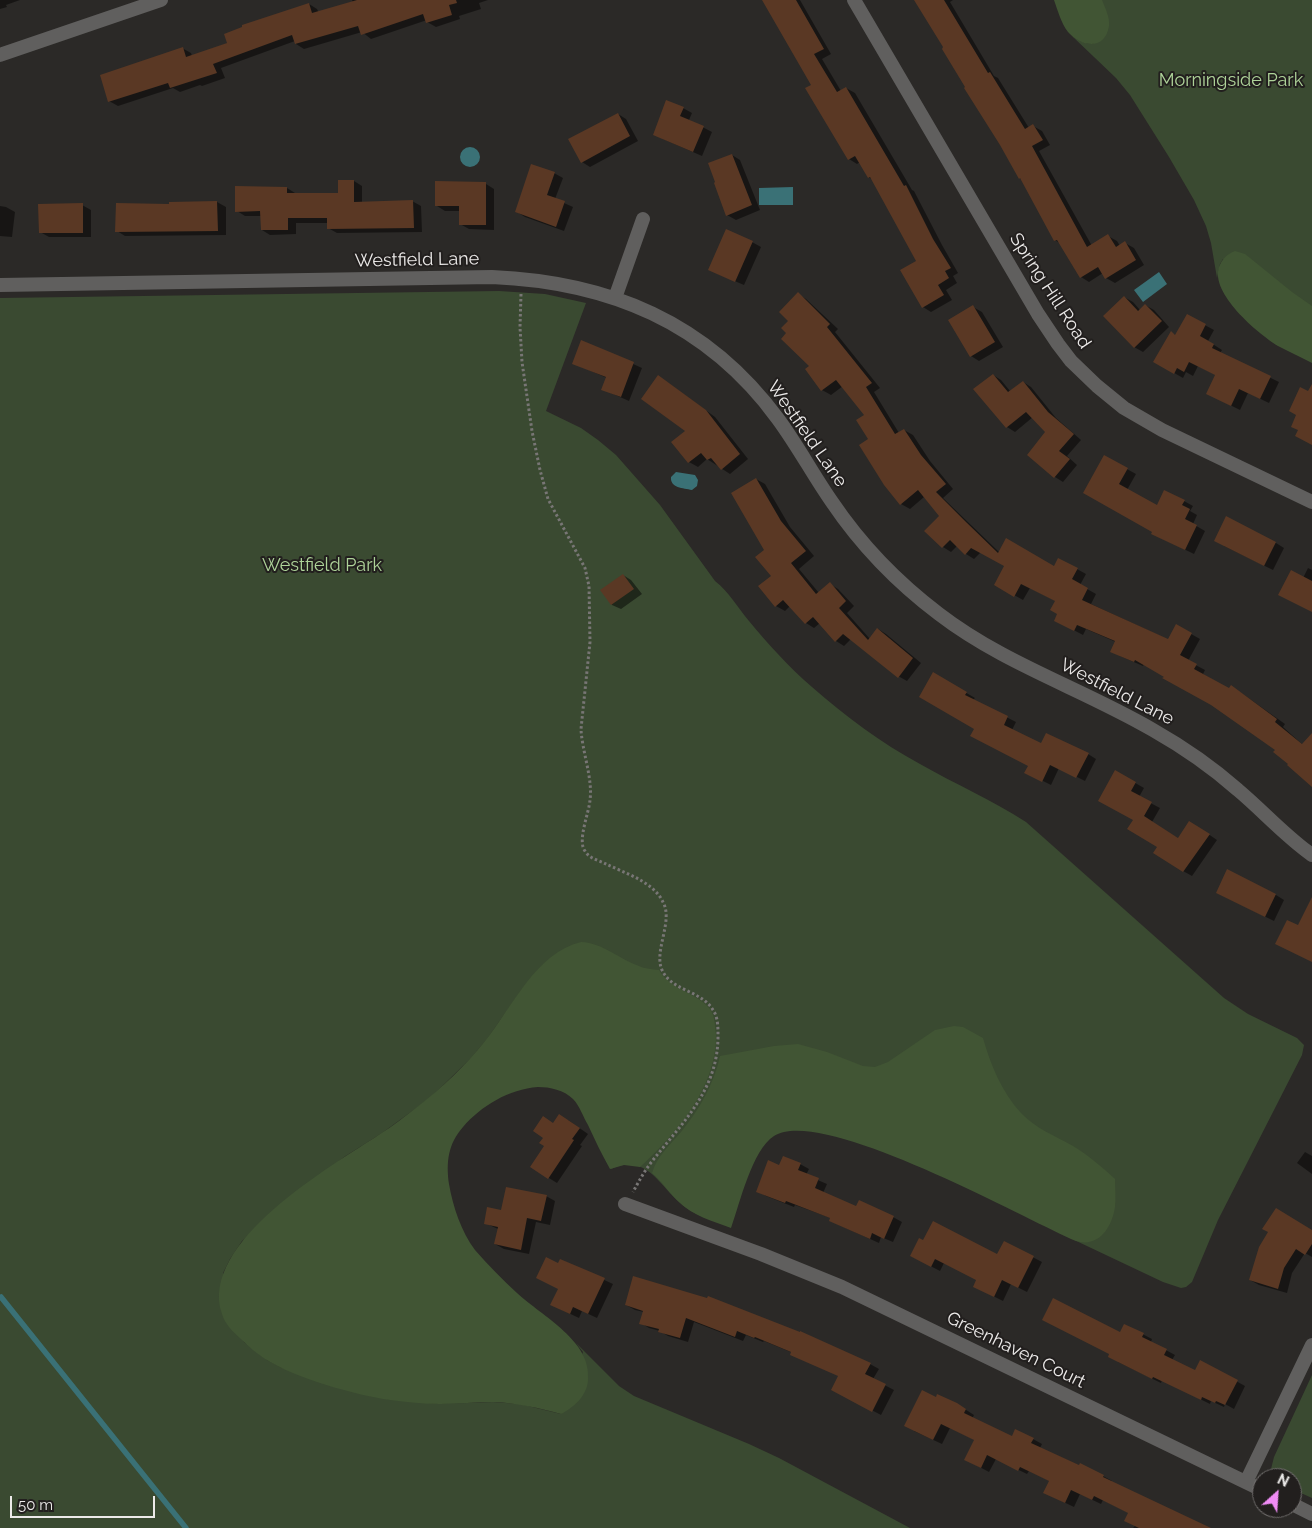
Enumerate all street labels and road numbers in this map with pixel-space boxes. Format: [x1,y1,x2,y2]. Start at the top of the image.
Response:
street label: Spring Hill Road [1005,229,1095,353]
street label: Westfield Lane [355,248,479,272]
street label: Westfield Lane [762,377,852,491]
street label: Westfield Lane [1057,654,1177,730]
street label: Greenhaven Court [943,1307,1089,1393]

